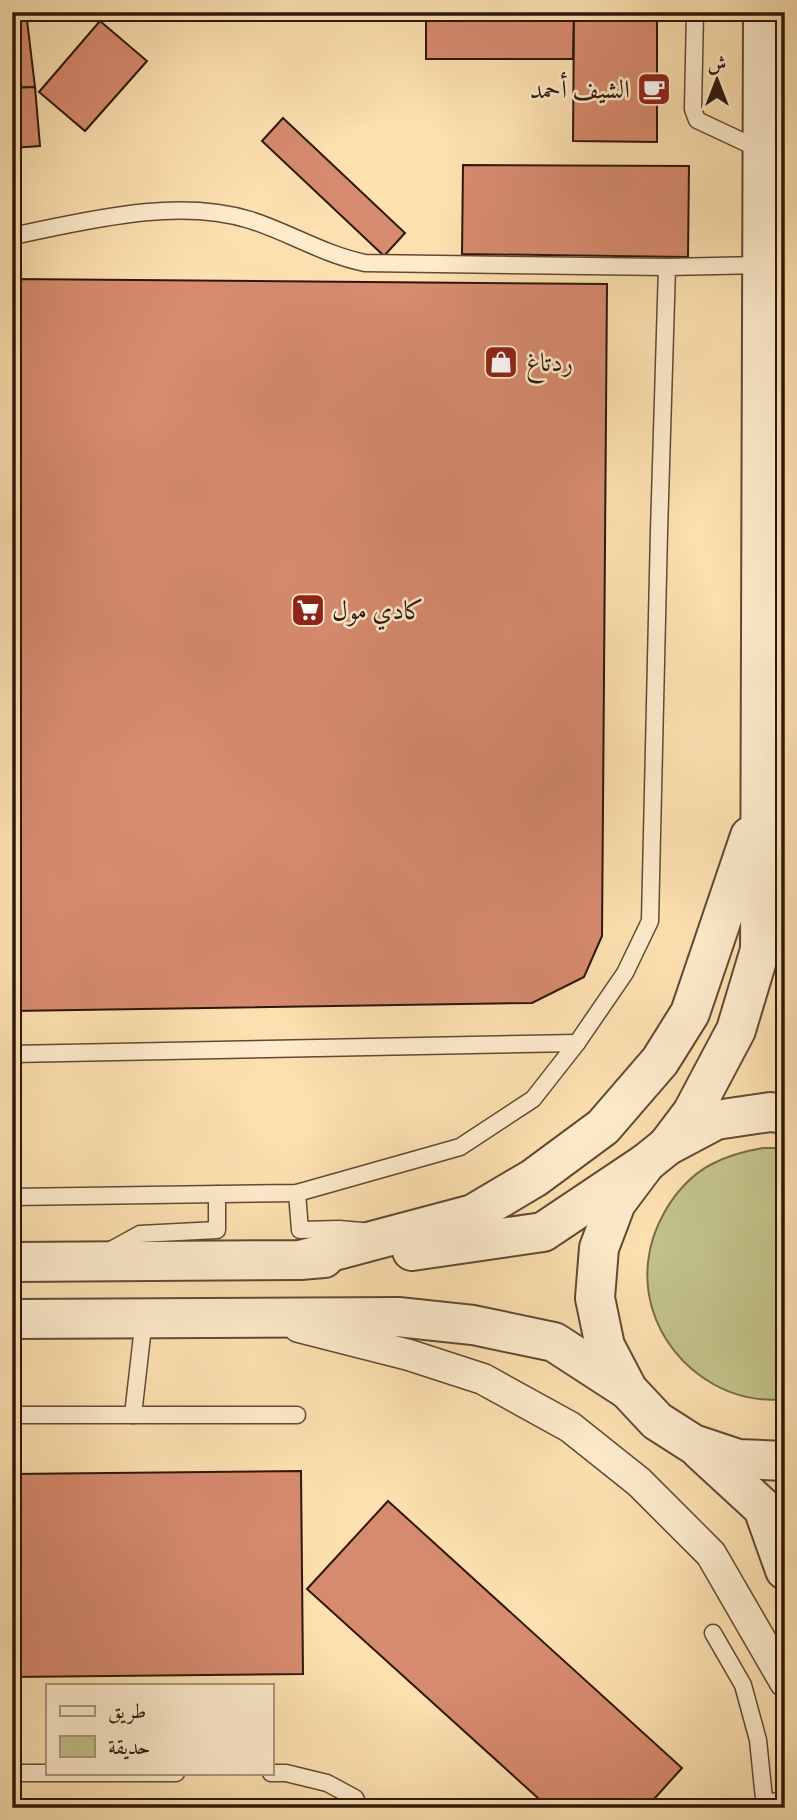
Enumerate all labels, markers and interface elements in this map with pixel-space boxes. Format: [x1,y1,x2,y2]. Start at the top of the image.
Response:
north arrow [682,46,752,116]
text: ش [708,52,726,79]
cafe icon: الشيف أحمد [635,70,673,108]
place label: الشيف أحمد [530,72,630,110]
shop icon: ردتاغ [482,343,520,381]
place label: ردتاغ [526,346,573,384]
supermarket icon: كادي مول [289,591,327,629]
place label: كادي مول [332,594,424,631]
legend [46,1684,273,1774]
text: طريق [108,1698,146,1728]
text: حديقة [108,1734,151,1764]

